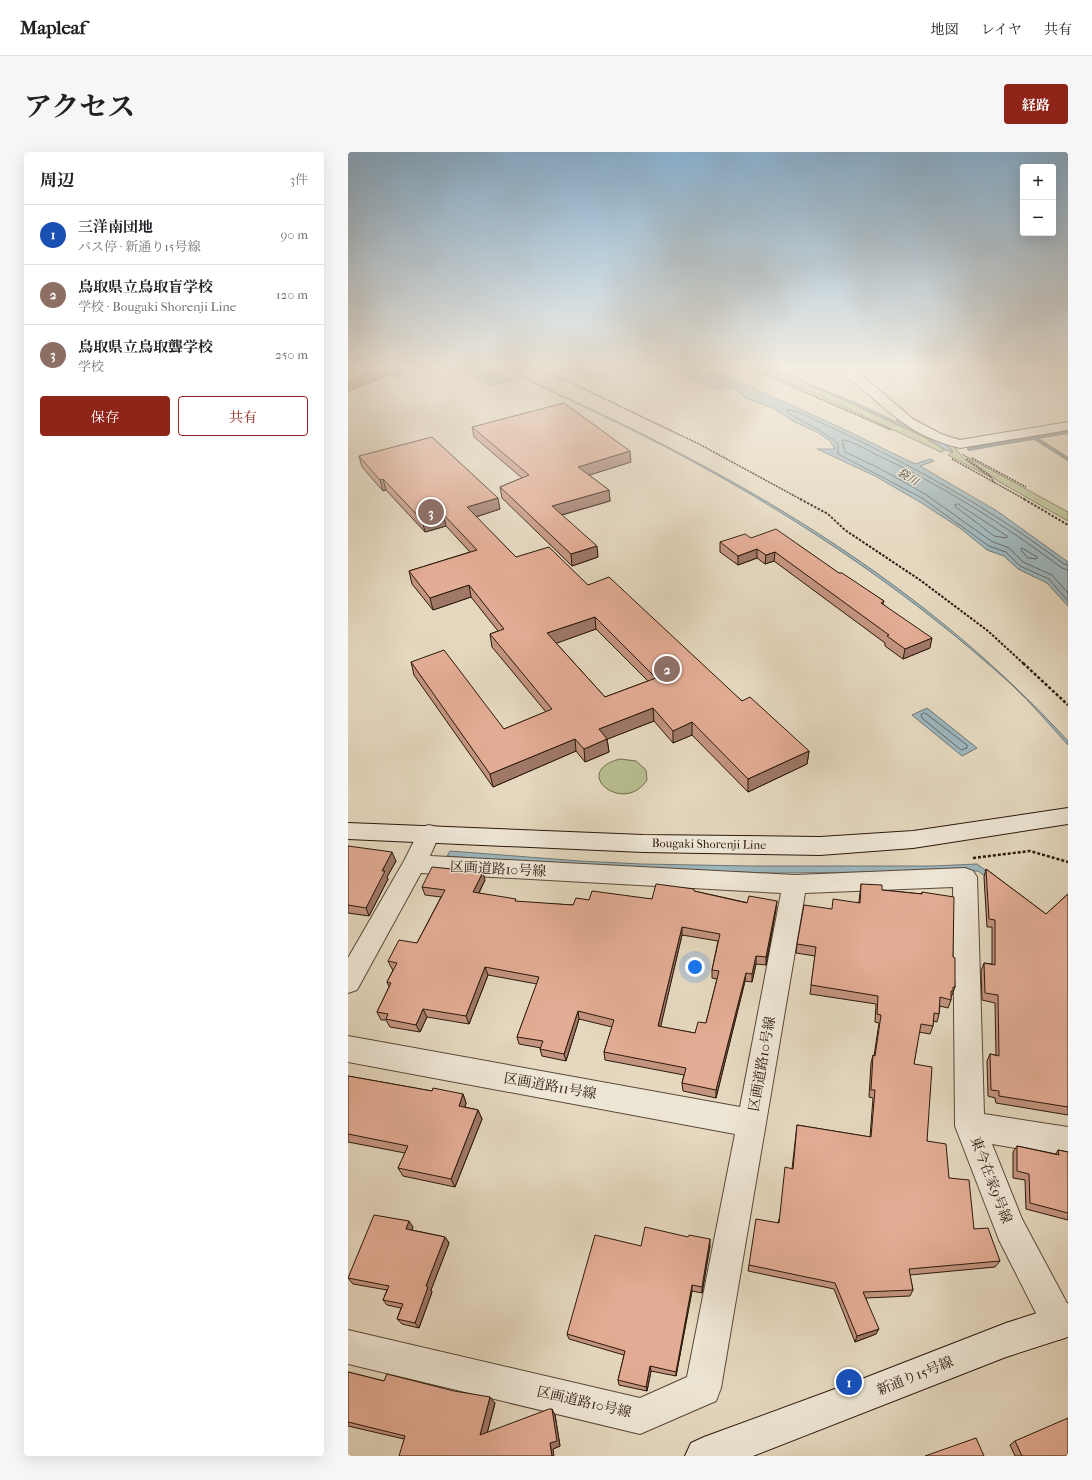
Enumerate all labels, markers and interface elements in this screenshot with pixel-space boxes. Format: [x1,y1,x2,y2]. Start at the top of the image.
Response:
text: Mapleaf [20,17,86,39]
text: 地図 [931,21,959,38]
text: レイヤ [981,21,1022,38]
text: 共有 [1044,21,1072,38]
button: 経路 [1004,84,1068,124]
text: アクセス [24,90,135,123]
map controls [1020,164,1056,236]
button: + [1020,164,1056,200]
text: 周辺 [40,170,74,190]
text: 3件 [290,172,308,187]
button: − [1020,200,1056,236]
text: 三洋南団地 [78,218,153,236]
text: 1 [51,227,55,242]
text: 90 m [280,227,308,242]
text: バス停 · 新通り15号線 [78,239,200,254]
text: 鳥取県立鳥取盲学校 [78,278,213,296]
text: 2 [50,287,56,302]
text: 120 m [276,287,308,302]
text: 学校 · Bougaki Shorenji Line [78,299,236,314]
text: 鳥取県立鳥取聾学校 [78,338,213,356]
text: 3 [50,347,56,362]
text: 250 m [275,347,308,362]
text: 学校 [78,359,104,374]
button: 保存 [40,396,170,436]
button: 共有 [178,396,308,436]
water label: 袋川 [895,466,922,489]
pin: 3 [418,497,444,527]
pin: 2 [654,654,680,684]
street label: Bougaki Shorenji Line [652,836,766,852]
street label: 区画道路10号線 [449,858,547,880]
your location [685,957,705,977]
street label: 区画道路10号線 [745,1015,779,1113]
street label: 区画道路11号線 [502,1069,598,1103]
street label: 東今在家9号線 [967,1134,1015,1226]
street label: 新通り15号線 [874,1353,956,1399]
pin: 1 [836,1367,862,1397]
street label: 区画道路10号線 [535,1383,633,1421]

